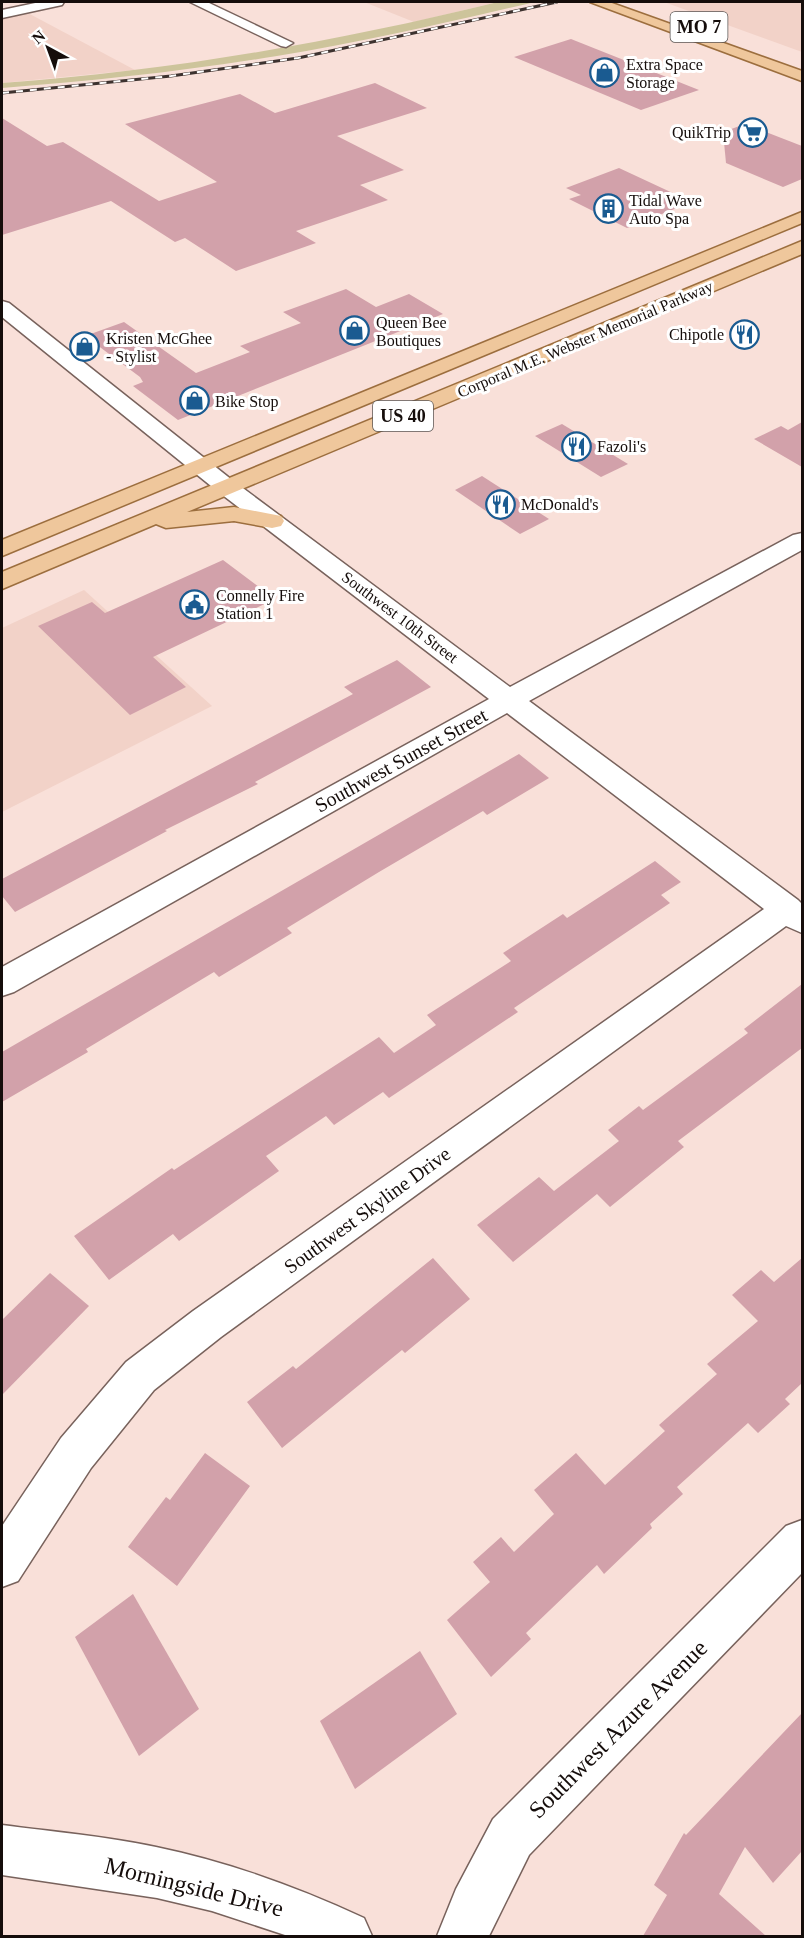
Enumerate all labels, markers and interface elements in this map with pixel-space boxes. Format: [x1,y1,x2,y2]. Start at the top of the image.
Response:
road number: MO 7 [670,12,728,42]
north arrow [18,18,78,78]
text: N [29,27,49,47]
place label: Extra Space Storage [626,56,703,92]
shop icon: Extra Space Storage [589,57,621,89]
supermarket icon: QuikTrip [736,116,768,148]
place label: QuikTrip [672,124,731,142]
place label: Tidal Wave Auto Spa [629,192,702,228]
building icon: Tidal Wave Auto Spa [592,193,624,225]
street label: Corporal M.E. Webster Memorial Parkway [455,277,716,402]
place label: Queen Bee Boutiques [376,314,447,350]
shop icon: Queen Bee Boutiques [339,315,371,347]
restaurant icon: Chipotle [729,318,761,350]
place label: Chipotle [669,326,724,344]
place label: Kristen McGhee - Stylist [106,330,212,366]
shop icon: Kristen McGhee - Stylist [69,331,101,363]
shop icon: Bike Stop [178,385,210,417]
place label: Bike Stop [215,393,279,411]
road number: US 40 [373,401,433,431]
restaurant icon: Fazoli's [560,430,592,462]
place label: Fazoli's [597,438,646,455]
restaurant icon: McDonald's [484,488,516,520]
place label: McDonald's [521,496,599,513]
street label: Southwest 10th Street [339,568,462,666]
place label: Connelly Fire Station 1 [216,587,304,622]
public building icon: Connelly Fire Station 1 [179,588,211,620]
street label: Southwest Sunset Street [311,703,491,816]
street label: Southwest Skyline Drive [280,1142,455,1278]
street label: Southwest Azure Avenue [524,1635,712,1823]
street label: Morningside Drive [102,1852,286,1922]

